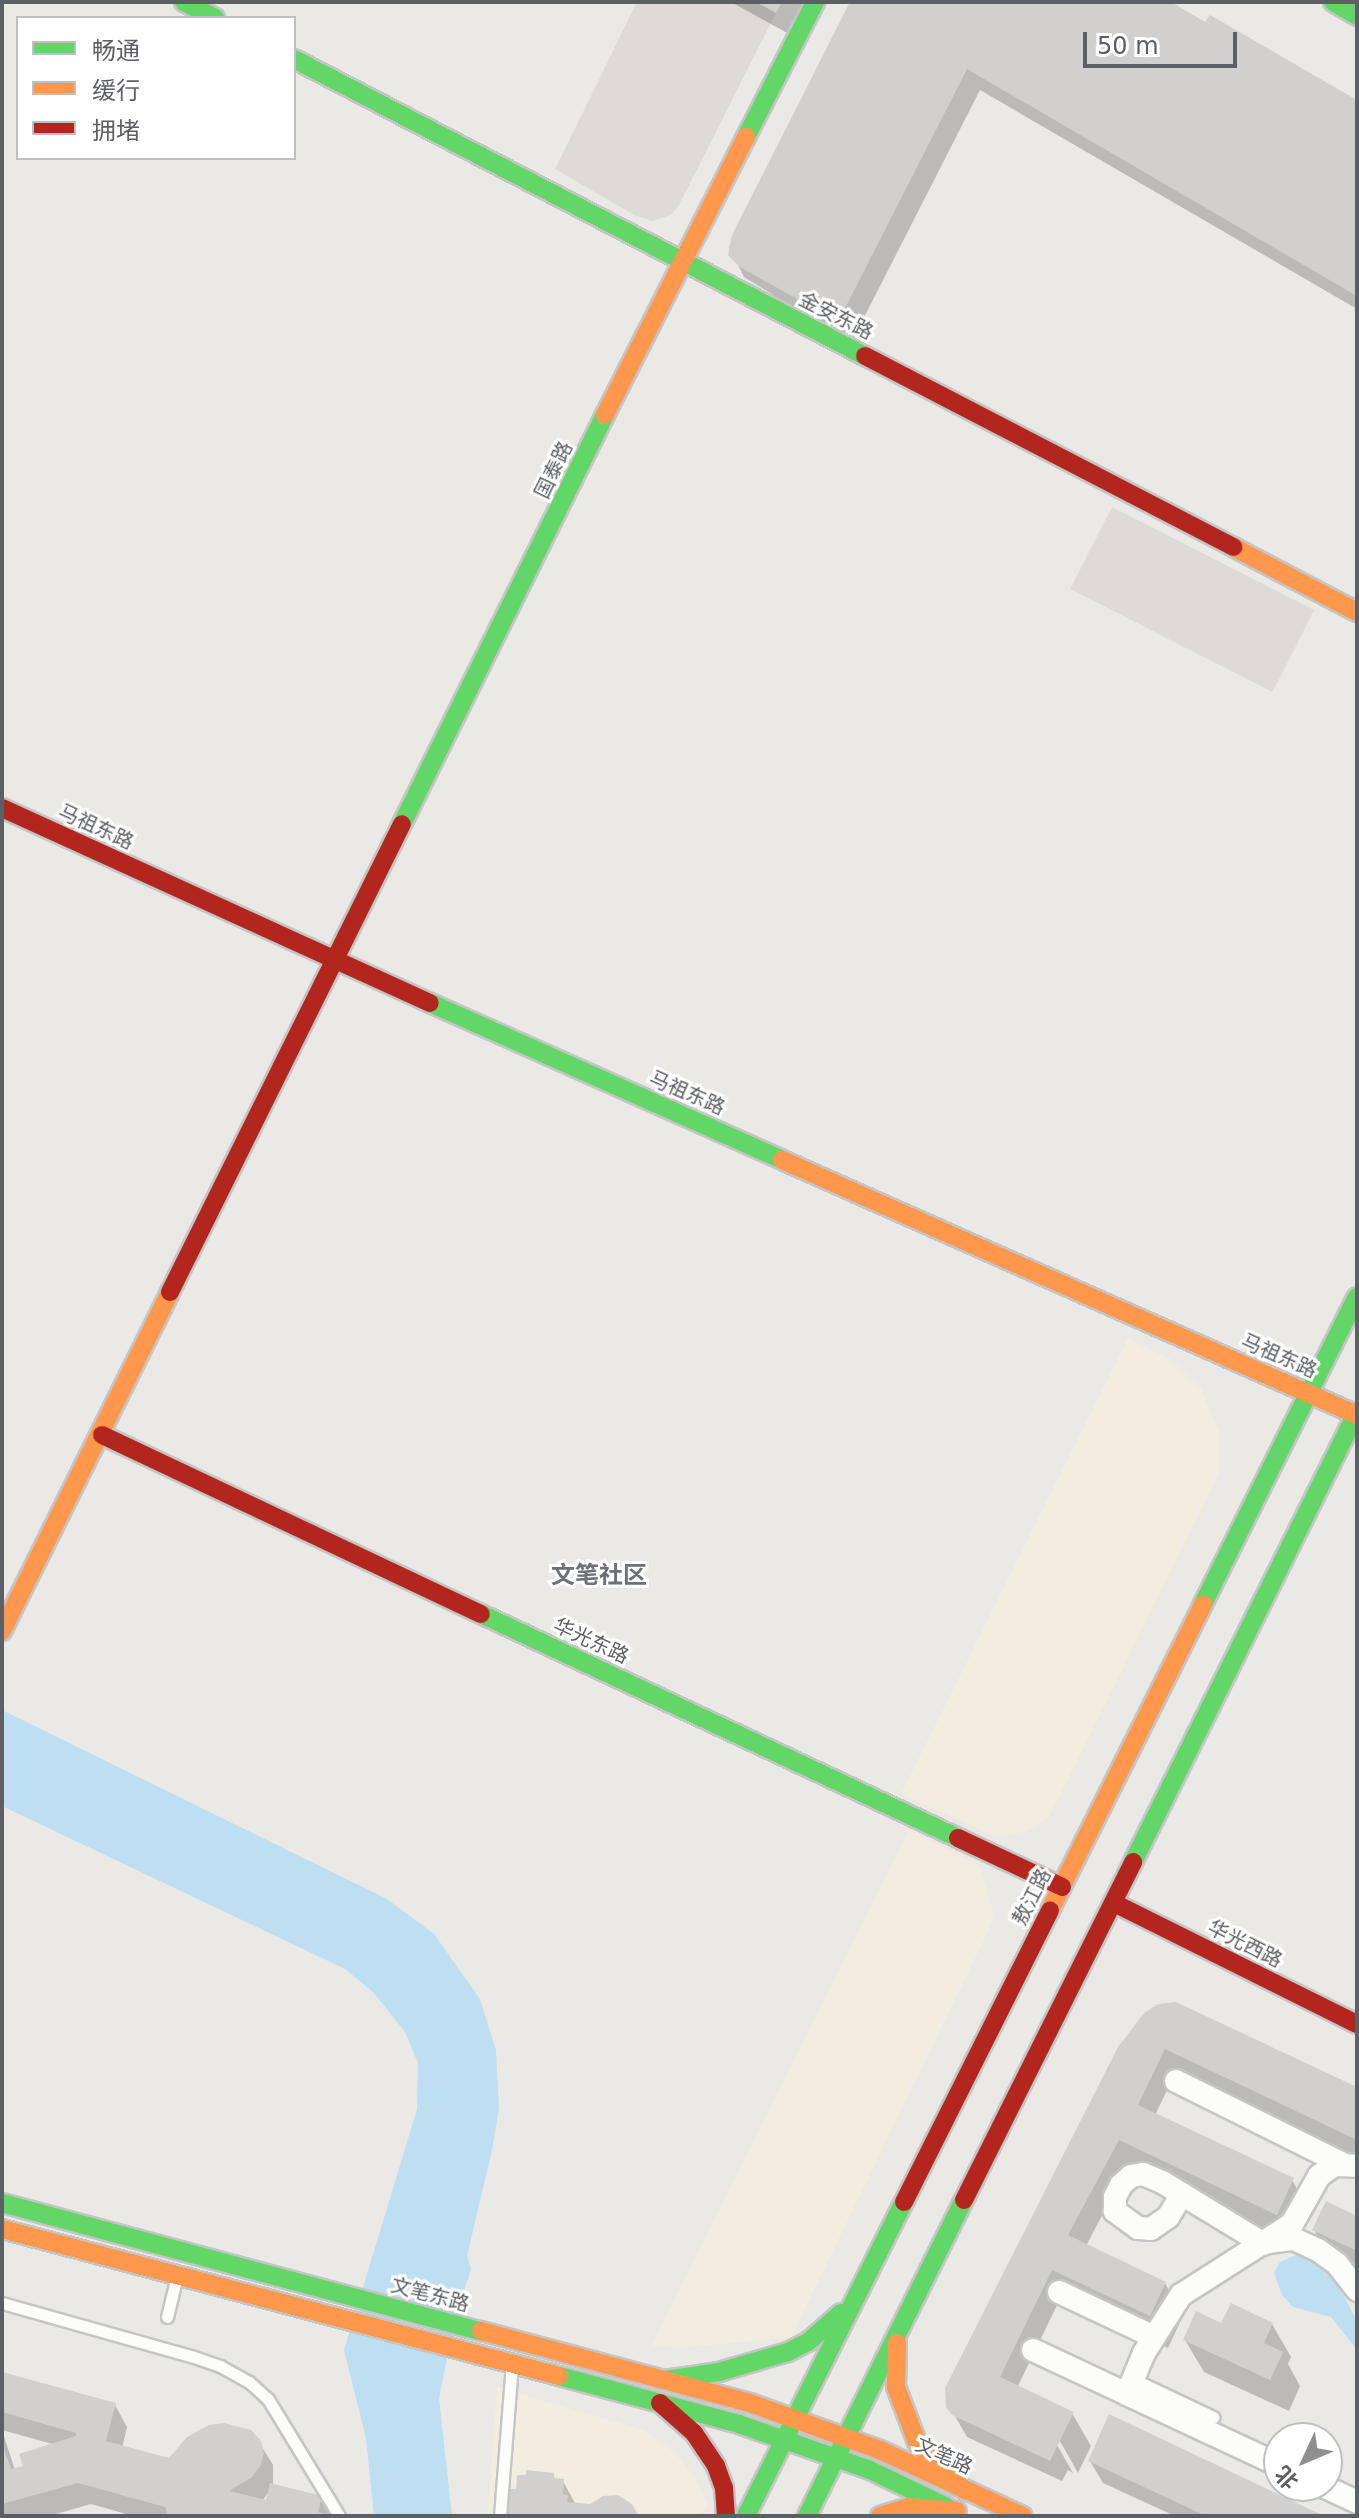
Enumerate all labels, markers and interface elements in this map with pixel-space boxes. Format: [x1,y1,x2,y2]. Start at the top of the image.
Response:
legend [16,16,296,160]
scale bar [1087,16,1241,66]
text: 50 m [1097,32,1159,60]
text: 畅通 [92,37,140,65]
text: 缓行 [92,77,140,105]
text: 拥堵 [92,117,140,145]
street label: 金安东路 [795,287,877,345]
street label: 国泰路 [530,438,578,502]
street label: 马祖东路 [55,799,137,855]
street label: 马祖东路 [646,1066,728,1120]
street label: 马祖东路 [1238,1329,1320,1383]
district label: 文笔社区 [551,1562,647,1590]
street label: 华光东路 [550,1613,632,1669]
street label: 敖江路 [1008,1865,1056,1929]
street label: 华光西路 [1204,1915,1286,1973]
street label: 文笔东路 [388,2273,472,2317]
north arrow [1263,2422,1343,2502]
street label: 文笔路 [912,2432,976,2480]
text: 北 [1270,2461,1303,2494]

